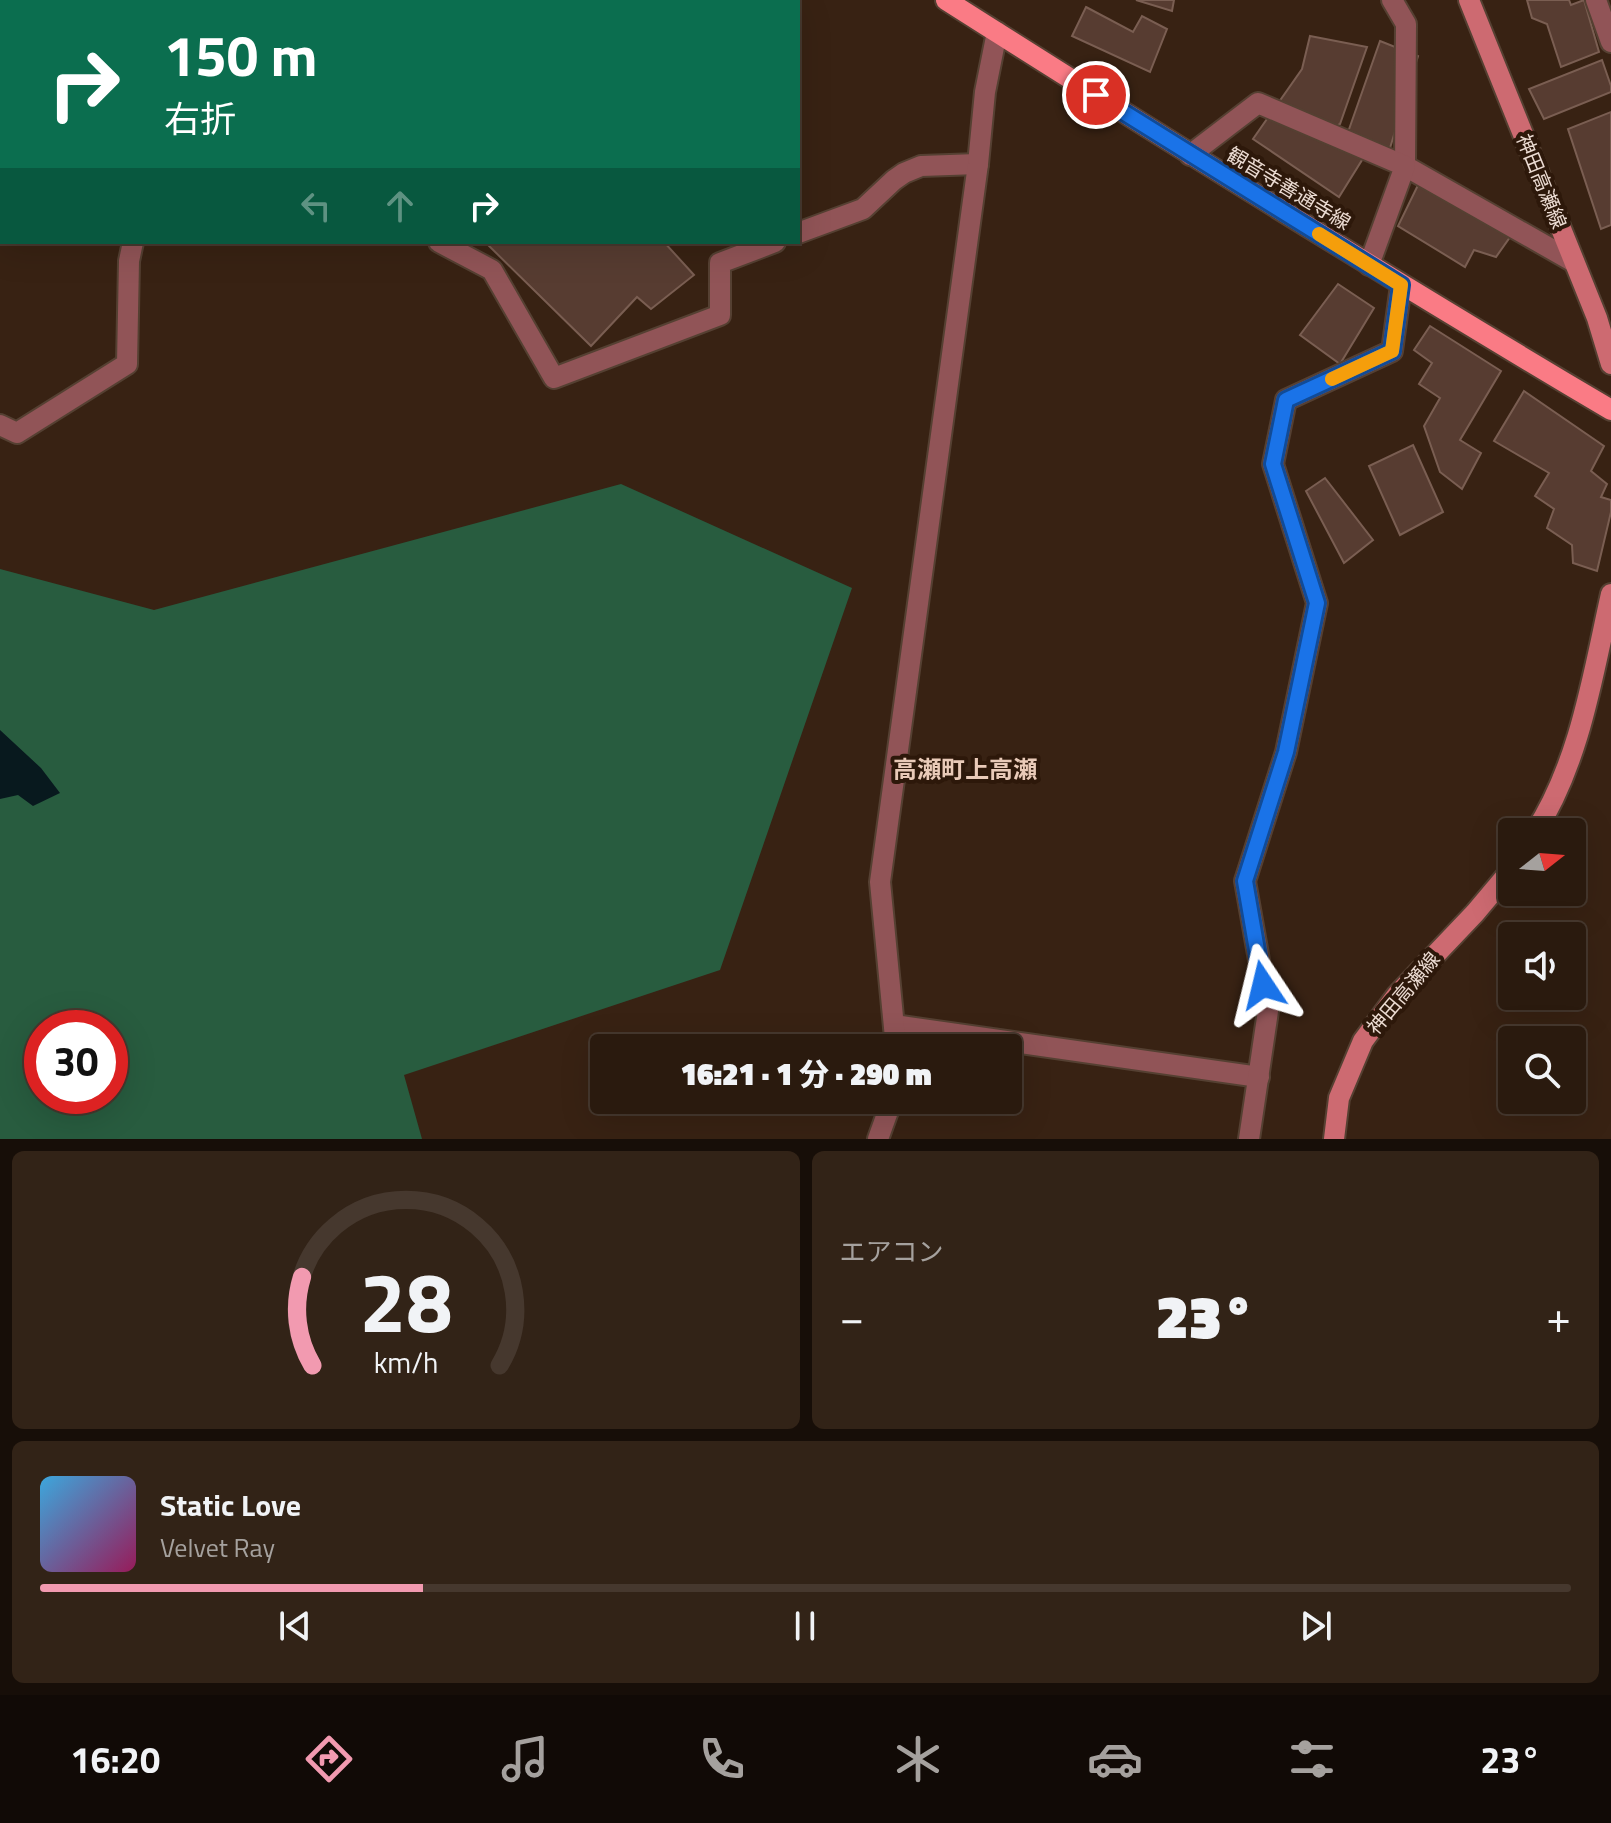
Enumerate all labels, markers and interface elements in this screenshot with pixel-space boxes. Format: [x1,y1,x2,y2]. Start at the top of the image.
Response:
text: 150 m [164,13,317,98]
icon: right [32,32,136,136]
pin [1062,61,1130,129]
icon: arrive [1074,73,1118,117]
text: 右折 [164,91,236,146]
street label: 神田高瀬線 [1509,129,1575,233]
street label: 観音寺善通寺線 [1221,139,1357,237]
icon: left [294,184,338,228]
icon: ahead [378,184,422,228]
icon: right [462,184,506,228]
district label: 高瀬町上高瀬 [893,751,1037,787]
north arrow [1498,818,1586,906]
map controls [1498,818,1586,1114]
button: sound [1498,922,1586,1010]
position arrow [1221,943,1305,1027]
street label: 神田高瀬線 [1359,945,1447,1041]
speed limit sign: 30 [24,1010,128,1114]
button: search [1498,1026,1586,1114]
text: 16:21 · 1 分 · 290 m [680,1051,932,1097]
text: エアコン [840,1232,944,1271]
text: 28 [359,1238,452,1364]
text: 23° [1156,1270,1255,1361]
text: − [840,1283,864,1350]
text: + [1546,1283,1571,1350]
text: km/h [373,1341,438,1384]
text: Static Love [160,1482,301,1528]
text: Velvet Ray [160,1528,275,1567]
icon: previous [273,1604,317,1648]
icon: pause [783,1604,827,1648]
icon: next [1294,1604,1338,1648]
icon: directions [301,1731,357,1787]
icon: music [497,1731,553,1787]
icon: phone [694,1731,750,1787]
icon: climate [890,1731,946,1787]
icon: car [1087,1731,1143,1787]
icon: filters [1284,1731,1340,1787]
text: 16:20 [70,1732,160,1787]
text: 23° [1480,1732,1541,1787]

